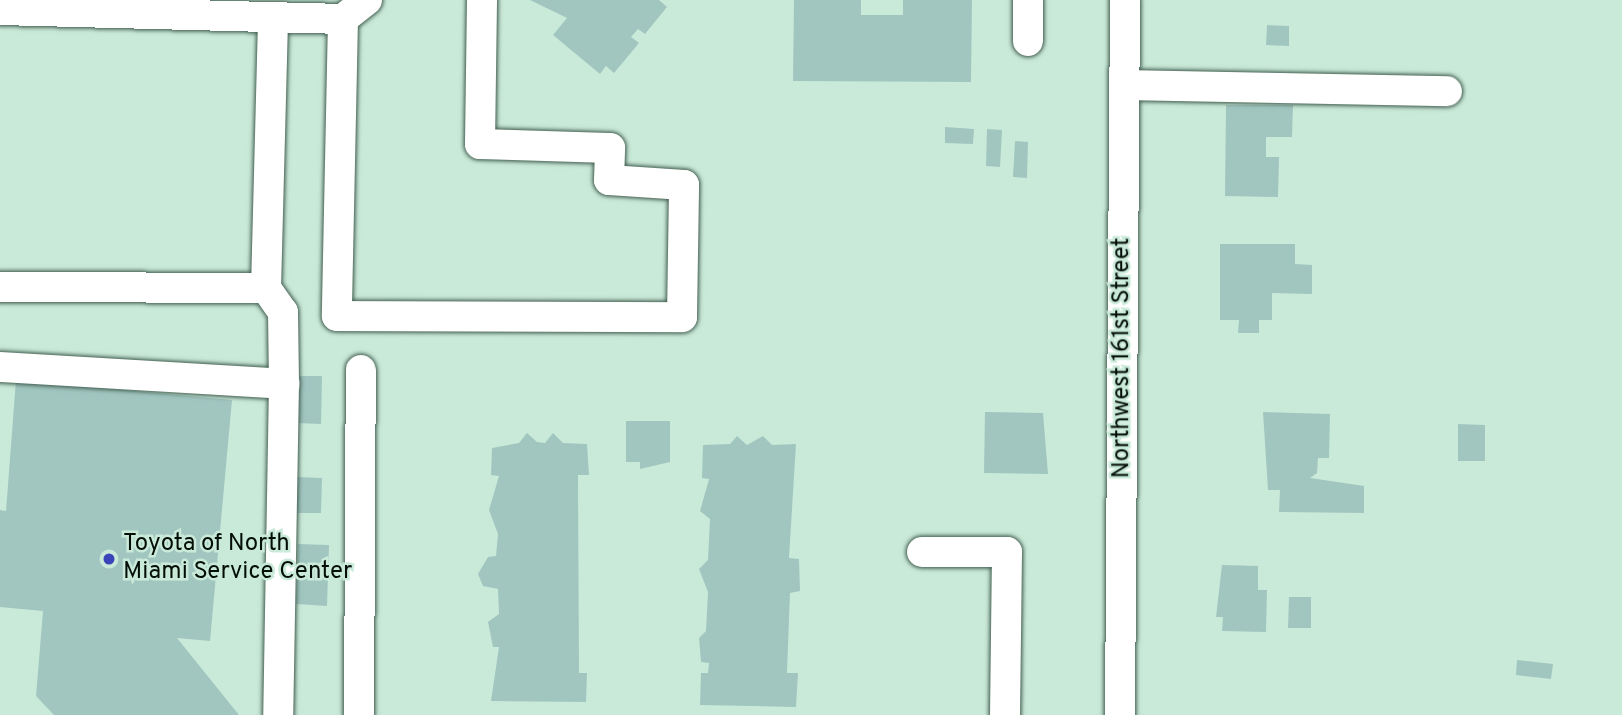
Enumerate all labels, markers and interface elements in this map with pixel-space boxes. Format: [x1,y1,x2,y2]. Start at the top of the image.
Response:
street label: Northwest 161st Street [1109,238,1137,478]
place label: Toyota of North Miami Service Center [123,531,352,587]
marker: Toyota of North Miami Service Center [101,551,117,567]

